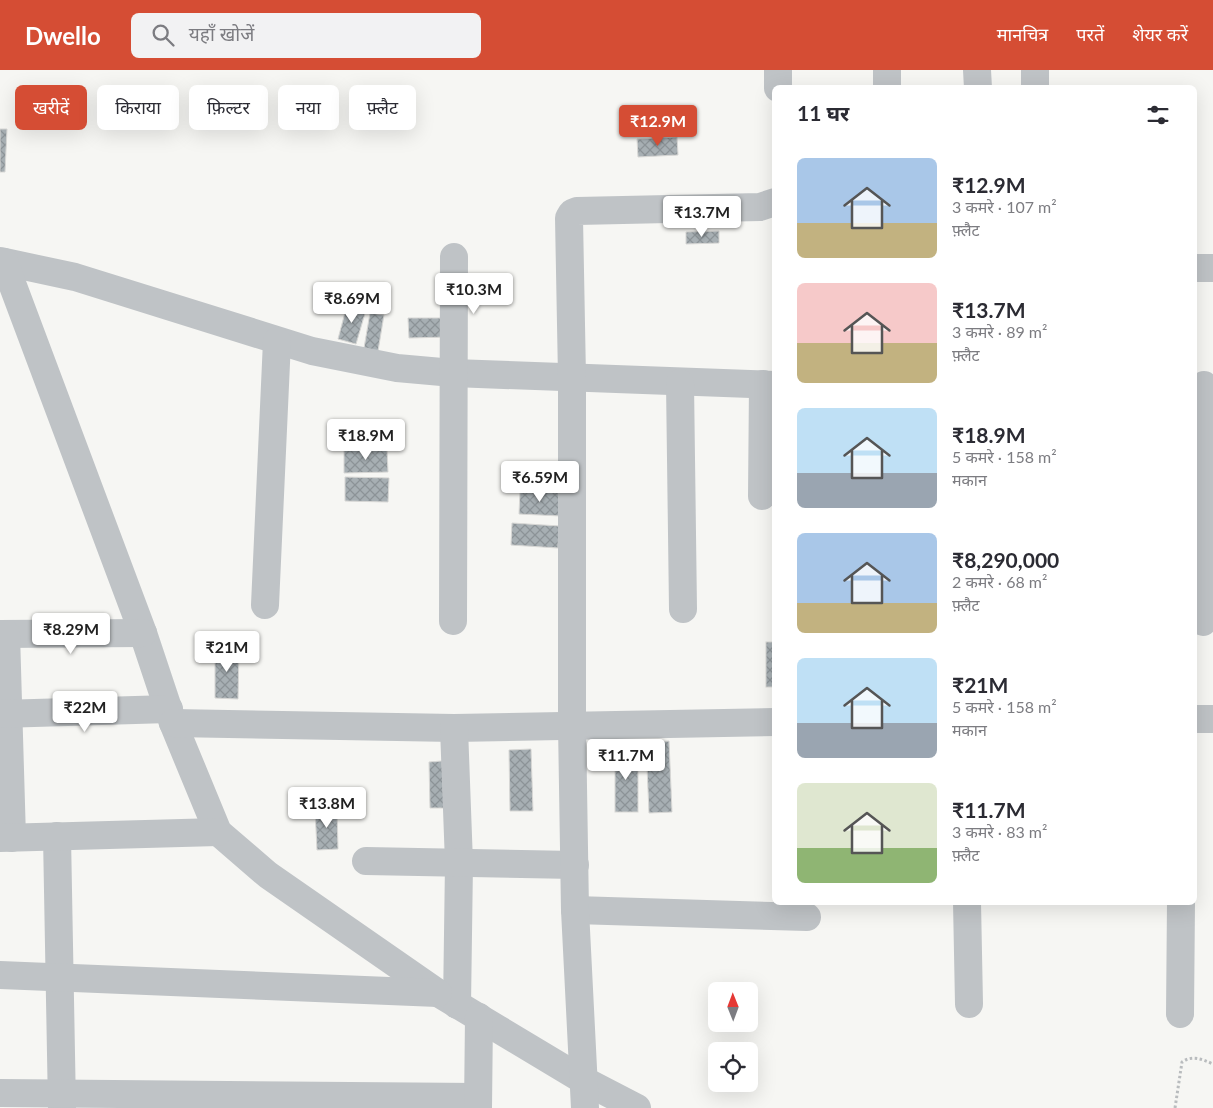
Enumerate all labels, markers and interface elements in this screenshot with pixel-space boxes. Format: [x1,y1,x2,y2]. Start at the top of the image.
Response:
search box [131,13,481,58]
text: Dwello [25,21,101,50]
icon: search [149,21,177,49]
text: यहाँ खोजें [189,22,254,45]
text: मानचित्र [997,23,1048,45]
text: परतें [1076,23,1104,45]
text: शेयर करें [1132,23,1188,45]
chip: खरीदें [15,85,87,130]
chip: किराया [97,85,179,130]
chip: फ़िल्टर [189,85,268,130]
chip: नया [278,85,339,130]
chip: फ़्लैट [349,85,416,130]
text: 11 घर [797,100,849,125]
icon: filters [1144,101,1172,129]
pin: ₹12.9M [617,104,699,147]
text: ₹12.9M [630,111,686,130]
text: ₹12.9M [952,172,1026,197]
icon: home [837,178,897,238]
pin: ₹13.7M [661,196,743,238]
text: 3 कमरे · 107 m² [952,197,1057,216]
text: ₹13.7M [674,202,730,221]
text: फ़्लैट [952,220,980,239]
pin: ₹10.3M [433,272,515,315]
text: ₹10.3M [446,279,502,298]
pin: ₹8.69M [311,282,393,324]
text: ₹8.69M [324,288,380,307]
text: ₹13.7M [952,297,1026,322]
icon: home [837,303,897,363]
text: 3 कमरे · 89 m² [952,322,1047,341]
text: फ़्लैट [952,345,980,364]
pin: ₹18.9M [325,418,407,461]
text: ₹18.9M [952,422,1026,447]
text: ₹18.9M [338,425,394,444]
icon: home [837,428,897,488]
text: 5 कमरे · 158 m² [952,447,1057,466]
pin: ₹6.59M [499,460,581,503]
text: ₹6.59M [512,467,568,486]
text: मकान [952,470,987,489]
text: ₹8,290,000 [952,547,1059,572]
icon: home [837,553,897,613]
text: 2 कमरे · 68 m² [952,572,1047,591]
text: फ़्लैट [952,595,980,614]
pin: ₹8.29M [30,612,112,655]
text: ₹8.29M [43,619,99,638]
pin: ₹21M [197,630,257,673]
text: ₹21M [206,637,248,656]
text: ₹21M [952,672,1008,697]
icon: home [837,678,897,738]
pin: ₹22M [55,690,115,733]
text: ₹22M [64,697,106,716]
text: 5 कमरे · 158 m² [952,697,1057,716]
text: मकान [952,720,987,739]
pin: ₹11.7M [585,738,667,781]
text: ₹11.7M [598,745,654,764]
pin: ₹13.8M [286,786,368,829]
text: ₹13.8M [299,793,355,812]
text: ₹11.7M [952,797,1026,822]
icon: home [837,803,897,863]
text: 3 कमरे · 83 m² [952,822,1047,841]
text: फ़्लैट [952,845,980,864]
north arrow [708,982,758,1032]
map controls [708,982,758,1092]
button: locate [708,1042,758,1092]

